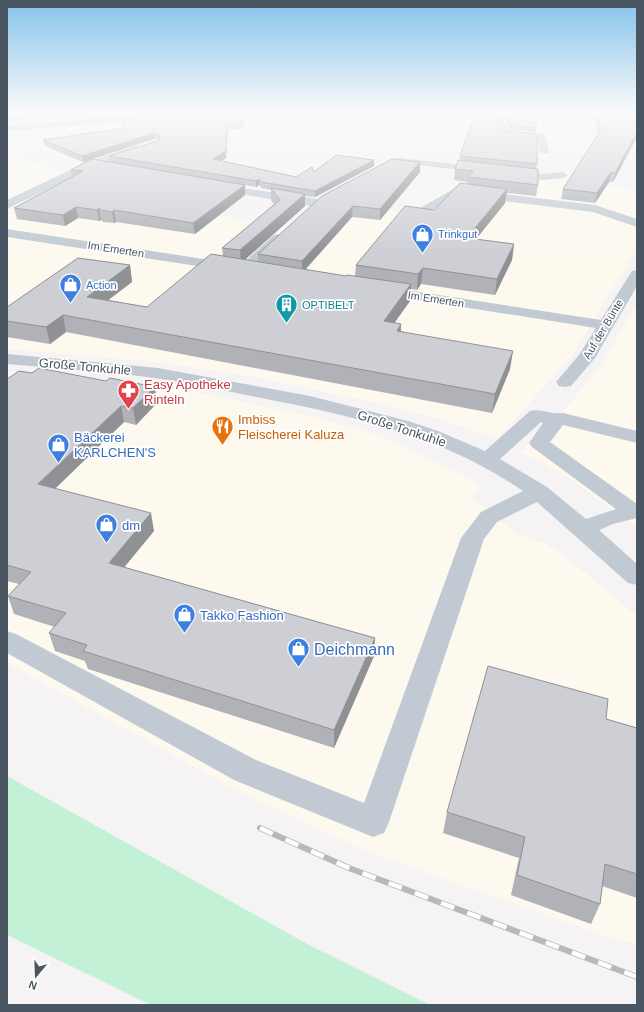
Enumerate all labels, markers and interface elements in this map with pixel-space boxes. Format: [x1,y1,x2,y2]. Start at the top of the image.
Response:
shop icon: Trinkgut [410,221,436,254]
place label: Trinkgut [438,228,477,240]
street label: Im Emerten [87,239,145,259]
shop icon: Action [57,272,83,305]
place label: Action [86,279,117,291]
street label: Im Emerten [407,289,465,309]
building icon: OPTIBELT [274,292,300,325]
street label: Auf der Bünte [581,297,625,361]
place label: OPTIBELT [302,299,355,311]
street label: Große Tonkuhle [38,355,132,378]
place label: Easy Apotheke Rinteln [144,377,231,407]
pharmacy icon: Easy Apotheke Rinteln [115,378,141,411]
street label: Große Tonkuhle [356,407,448,450]
place label: Imbiss Fleischerei Kaluza [238,412,345,442]
restaurant icon: Imbiss Fleischerei Kaluza [209,413,235,446]
place label: Bäckerei KARLCHEN'S [74,430,156,460]
shop icon: Bäckerei KARLCHEN'S [46,431,72,464]
shop icon: dm [94,512,120,545]
place label: dm [122,518,140,533]
shop icon: Takko Fashion [171,602,197,635]
place label: Takko Fashion [200,608,284,623]
shop icon: Deichmann [286,636,312,669]
place label: Deichmann [314,641,395,658]
north arrow [16,956,56,996]
text: N [27,978,38,992]

